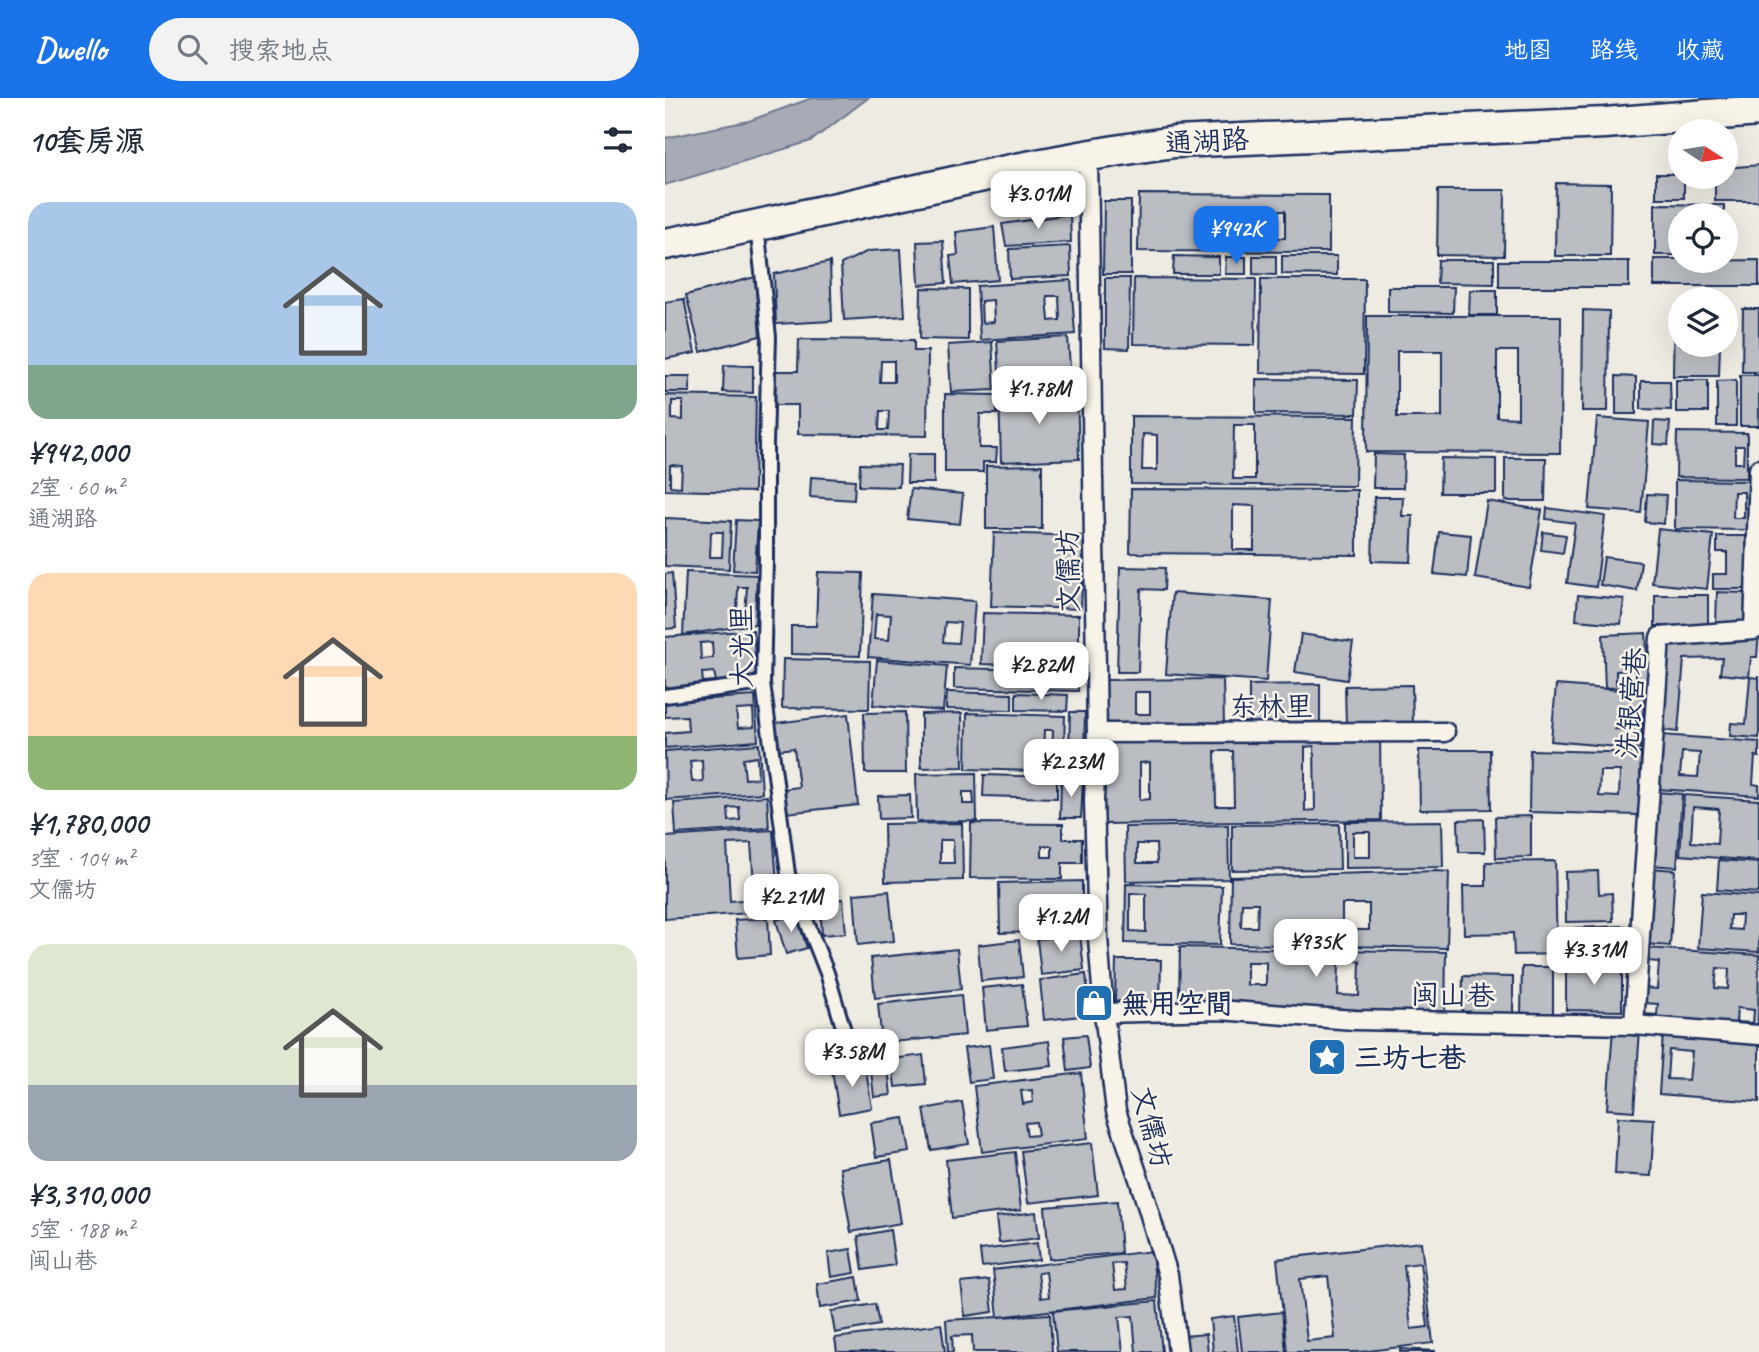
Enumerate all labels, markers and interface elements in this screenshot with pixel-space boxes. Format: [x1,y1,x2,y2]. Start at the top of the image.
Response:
search box [149,18,639,81]
text: Dwello [35,28,107,70]
icon: search [173,30,211,68]
text: 搜索地点 [229,34,333,67]
text: 地图 [1504,35,1552,65]
text: 路线 [1590,35,1638,65]
text: 收藏 [1676,35,1724,65]
north arrow [1668,119,1738,189]
map controls [1668,119,1738,357]
icon: filters [599,121,637,159]
street label: 通湖路 [1164,121,1250,161]
text: 10套房源 [28,122,145,160]
pin: ¥3.01M [981,172,1095,231]
text: ¥3.01M [1007,179,1069,208]
button: locate [1668,203,1738,273]
pin: ¥942K [1187,206,1285,266]
text: ¥942K [1210,214,1262,243]
icon: home [270,248,396,374]
button: layers [1668,287,1738,357]
pin: ¥1.78M [982,366,1096,426]
text: ¥1.78M [1008,374,1070,403]
text: ¥942,000 [28,433,128,471]
text: 2室 · 60 m² [28,473,123,502]
text: 通湖路 [28,504,97,533]
street label: 文儒坊 [1050,529,1086,613]
street label: 大光里 [724,604,759,688]
icon: home [270,619,396,745]
pin: ¥2.82M [984,642,1098,702]
street label: 洗银营巷 [1609,645,1653,760]
text: ¥2.82M [1010,650,1072,679]
street label: 东林里 [1229,689,1313,724]
pin: ¥2.23M [1014,740,1128,799]
text: ¥2.23M [1040,747,1102,776]
text: ¥1,780,000 [28,804,148,842]
text: 3室 · 104 m² [28,844,134,873]
pin: ¥2.21M [734,874,848,934]
text: 文儒坊 [28,875,97,904]
text: ¥2.21M [760,882,822,911]
pin: ¥1.2M [1012,894,1110,954]
text: ¥1.2M [1035,902,1087,931]
pin: ¥935K [1267,920,1365,979]
text: ¥935K [1290,927,1342,956]
pin: ¥3.31M [1537,928,1651,987]
text: ¥3.31M [1563,935,1625,964]
street label: 闽山巷 [1411,977,1496,1013]
shop icon: 無用空間 [1073,982,1115,1024]
place label: 無用空間 [1121,986,1233,1021]
icon: home [270,990,396,1116]
pin: ¥3.58M [795,1030,909,1089]
place icon: 三坊七巷 [1306,1036,1348,1078]
text: ¥3.58M [821,1037,883,1066]
place label: 三坊七巷 [1354,1040,1467,1075]
street label: 文儒坊 [1124,1082,1180,1172]
text: ¥3,310,000 [28,1175,148,1213]
text: 5室 · 188 m² [28,1215,134,1244]
text: 闽山巷 [28,1246,97,1275]

